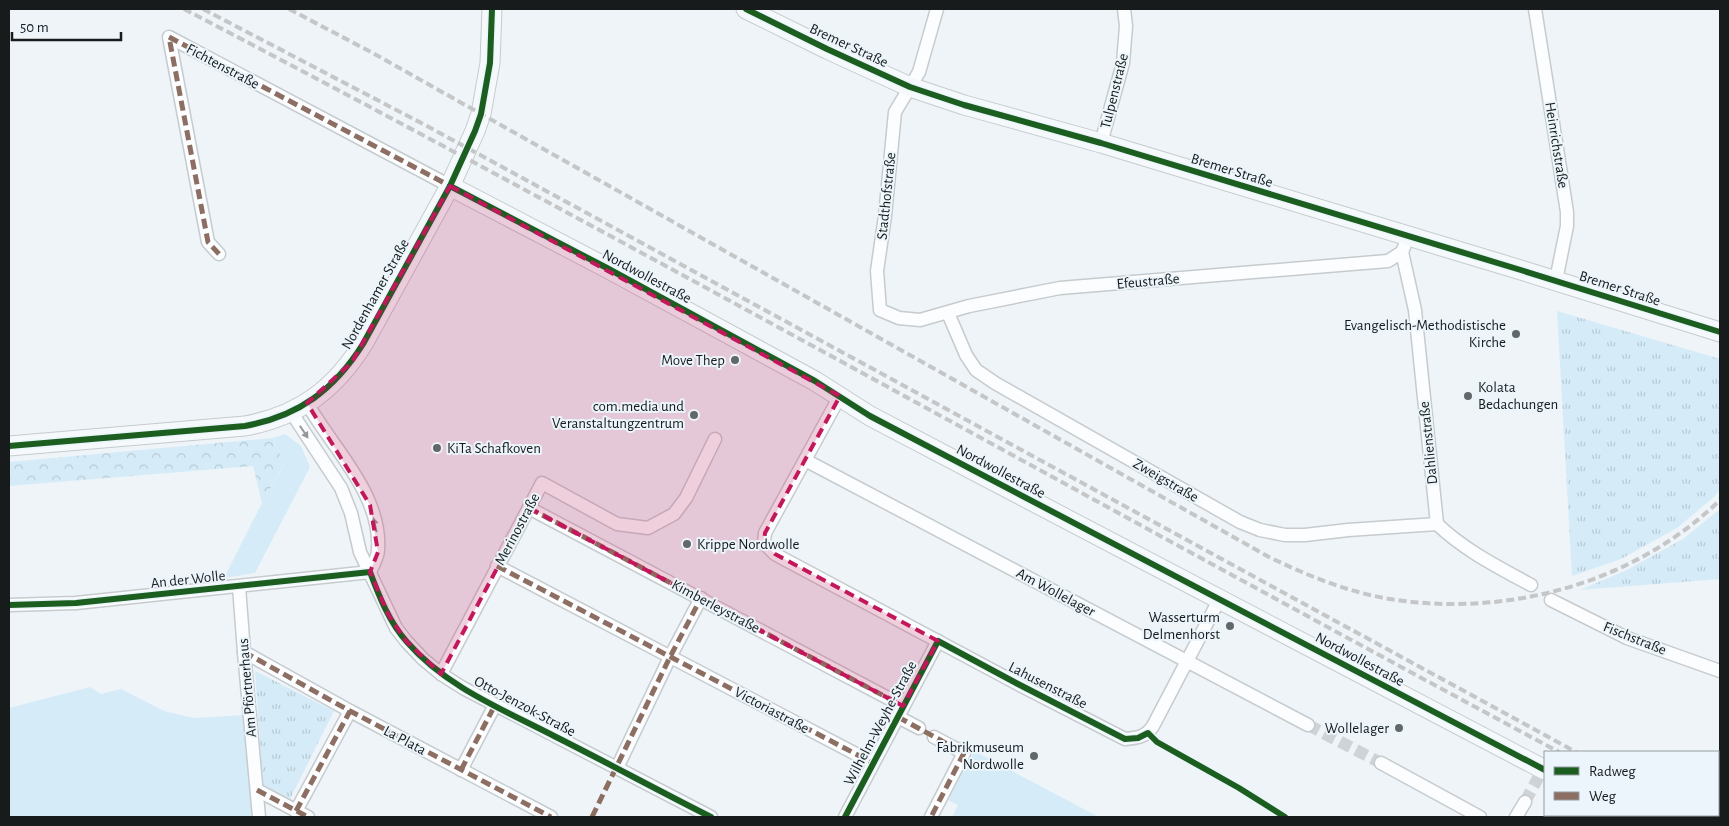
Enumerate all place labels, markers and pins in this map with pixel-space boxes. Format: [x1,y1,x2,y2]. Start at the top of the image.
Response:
place label: Evangelisch-Methodistische Kirche [1344,318,1506,350]
marker: Evangelisch-Methodistische Kirche [1510,328,1522,340]
place label: Move Thep [661,353,725,368]
marker: Move Thep [729,354,741,366]
place label: Kolata Bedachungen [1478,380,1558,412]
marker: Kolata Bedachungen [1462,390,1474,402]
place label: com.media und Veranstaltungzentrum [552,399,684,431]
marker: com.media und Veranstaltungzentrum [688,409,700,421]
place label: KiTa Schafkoven [447,441,541,456]
marker: KiTa Schafkoven [431,442,443,454]
place label: Krippe Nordwolle [697,537,800,552]
marker: Krippe Nordwolle [681,538,693,550]
place label: Wasserturm Delmenhorst [1143,610,1220,642]
marker: Wasserturm Delmenhorst [1224,620,1236,632]
place label: Wollelager [1325,721,1389,736]
marker: Wollelager [1393,722,1405,734]
place label: Fabrikmuseum Nordwolle [937,740,1024,772]
marker: Fabrikmuseum Nordwolle [1028,750,1040,762]

